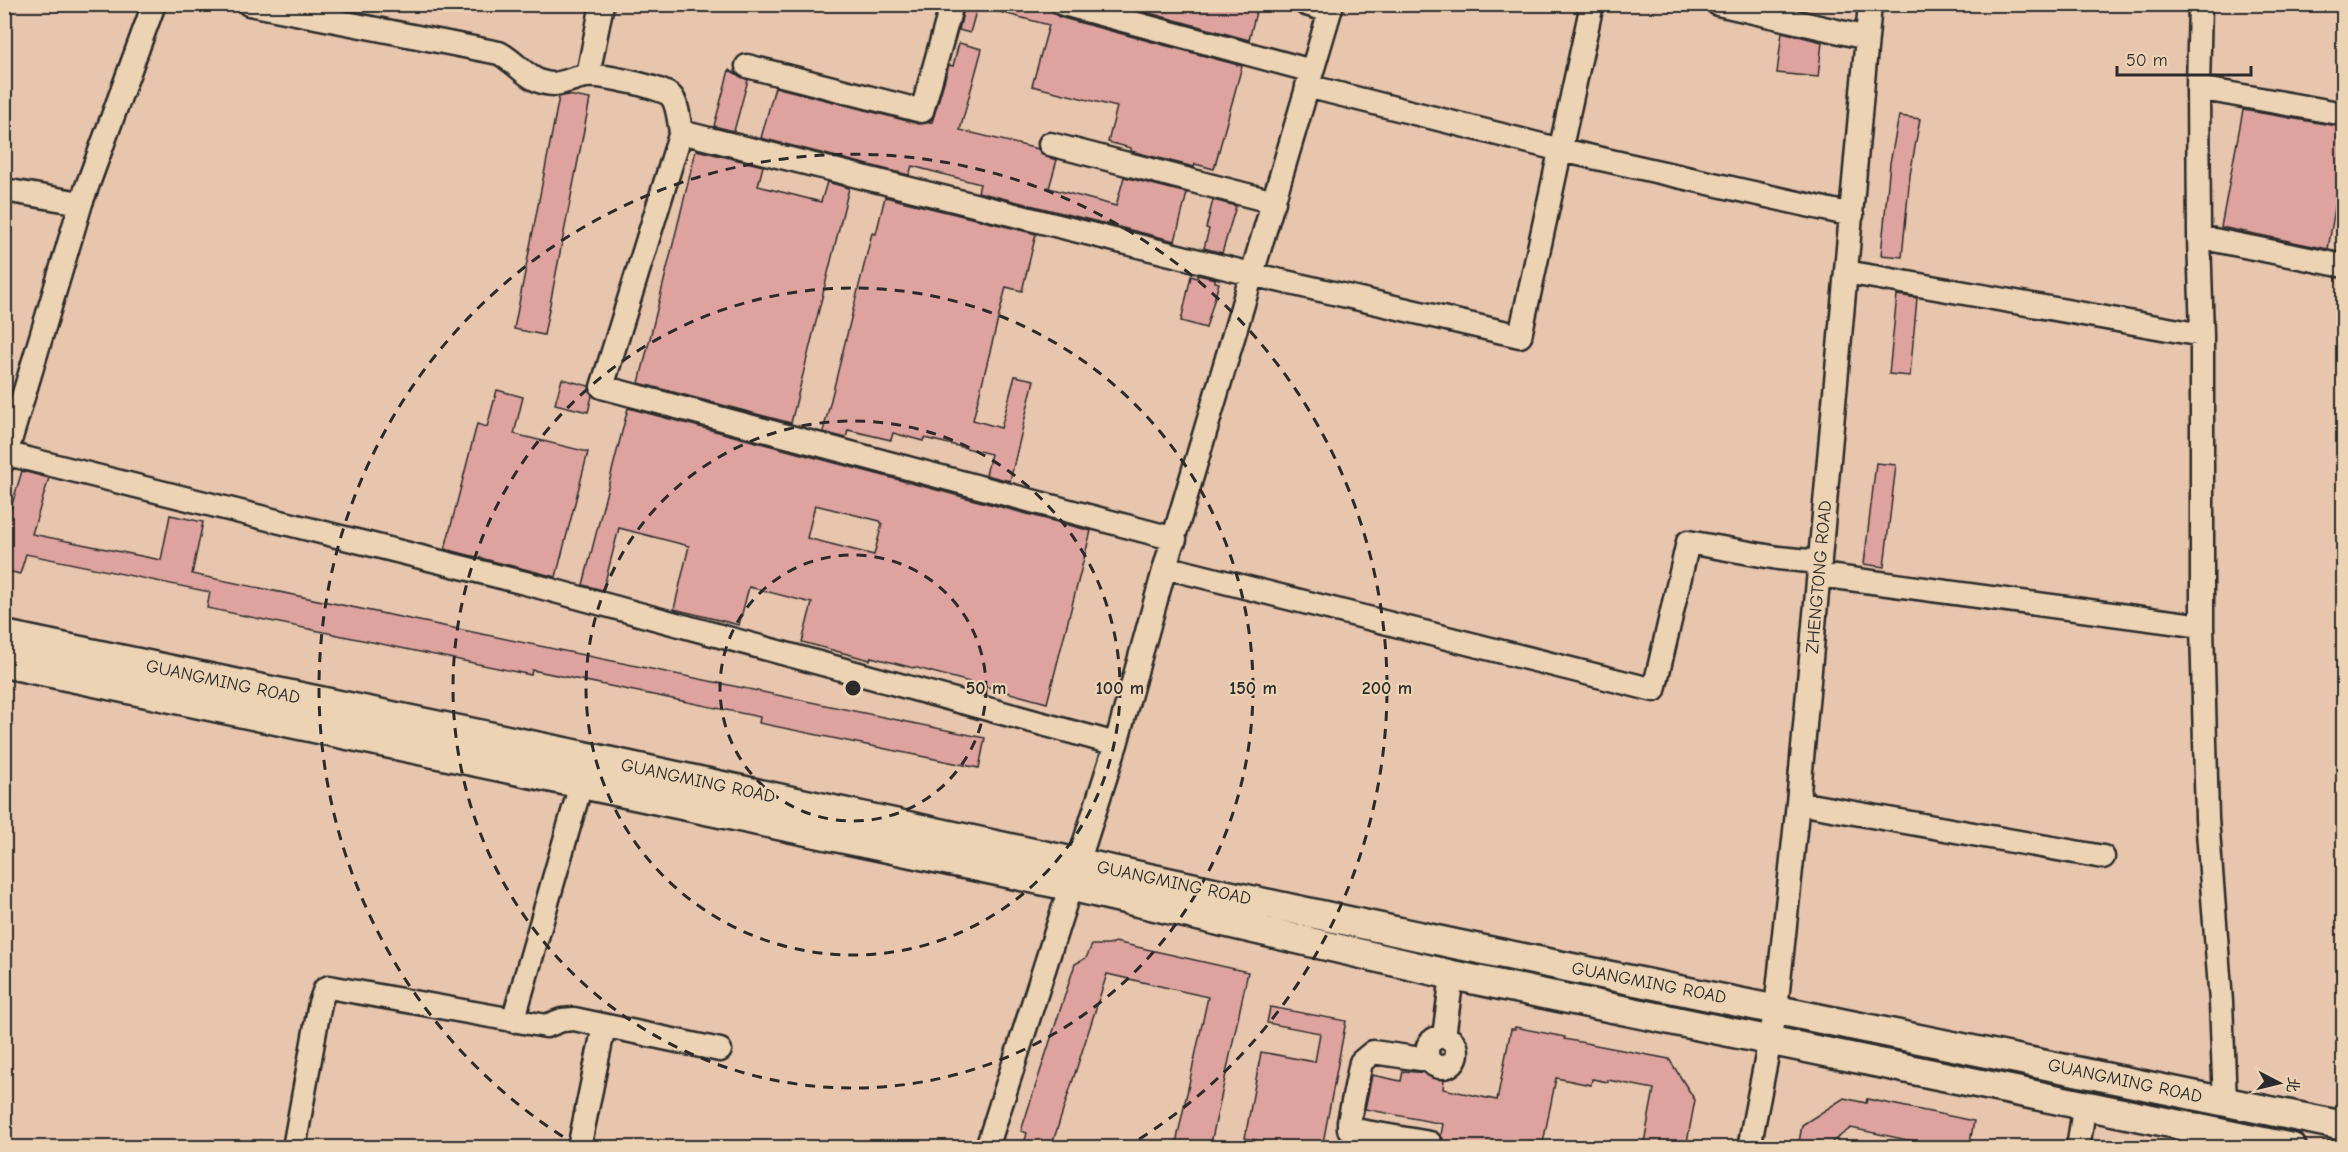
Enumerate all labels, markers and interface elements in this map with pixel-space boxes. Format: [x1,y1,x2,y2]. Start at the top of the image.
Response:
scale bar [2117,39,2250,77]
text: 50 m [2126,50,2168,71]
street label: ZHENGTONG ROAD [1802,499,1836,655]
street label: GUANGMING ROAD [144,655,302,709]
centre of rings [843,678,863,698]
text: 50 m [966,678,1006,699]
text: 100 m [1096,678,1144,699]
text: 150 m [1229,678,1277,699]
text: 200 m [1362,678,1412,699]
street label: GUANGMING ROAD [619,754,777,808]
street label: GUANGMING ROAD [1095,856,1253,910]
street label: GUANGMING ROAD [1570,958,1728,1008]
north arrow [2249,1053,2309,1113]
street label: GUANGMING ROAD [2046,1054,2204,1108]
text: 北 [2283,1076,2303,1094]

